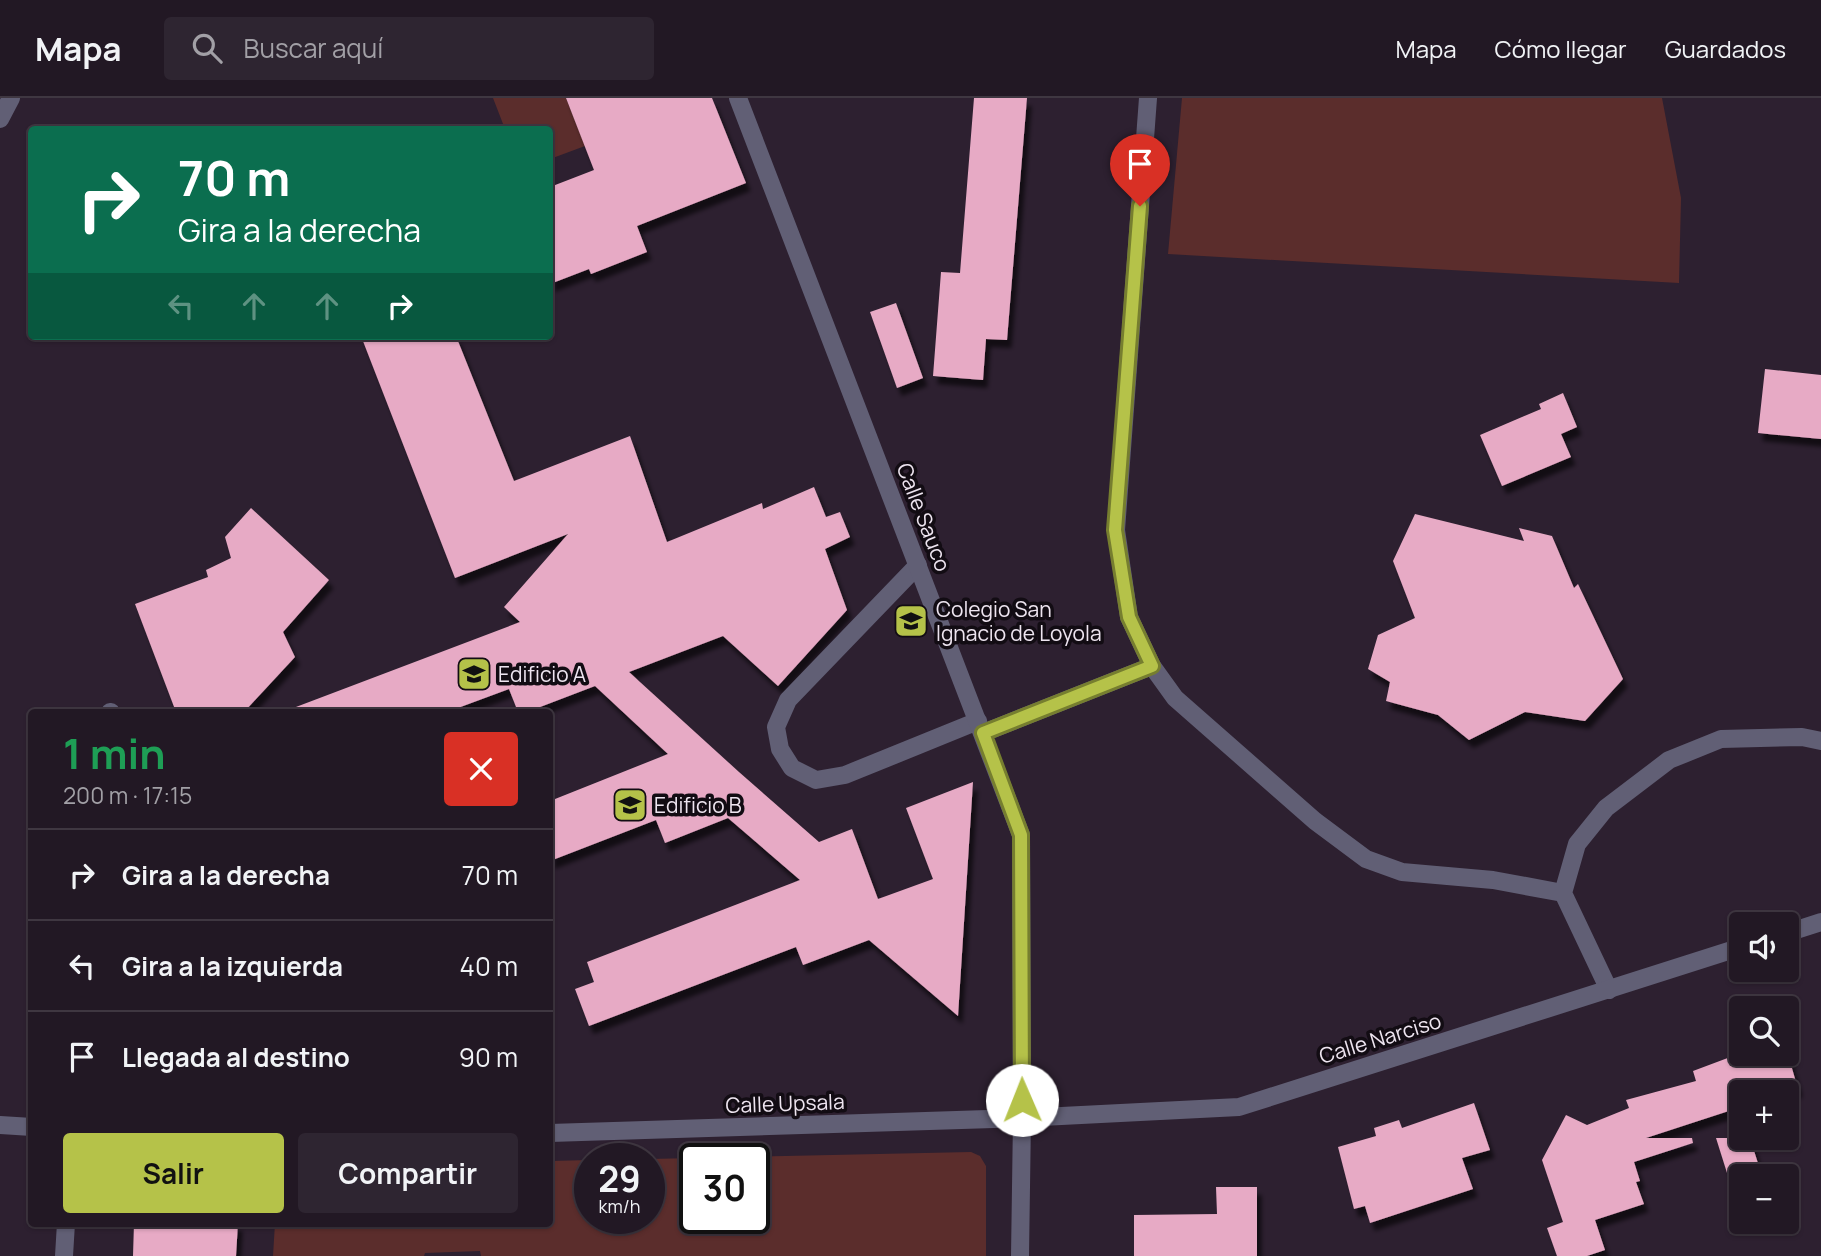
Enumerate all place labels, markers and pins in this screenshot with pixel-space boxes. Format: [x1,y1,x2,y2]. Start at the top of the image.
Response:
pin [1110,134,1170,206]
place label: Colegio San Ignacio de Loyola [936,595,1102,647]
school or university icon: Colegio San Ignacio de Loyola [892,602,930,640]
school or university icon: Edificio A [455,655,493,693]
place label: Edificio A [498,660,586,688]
school or university icon: Edificio B [611,786,649,824]
place label: Edificio B [654,791,742,819]

